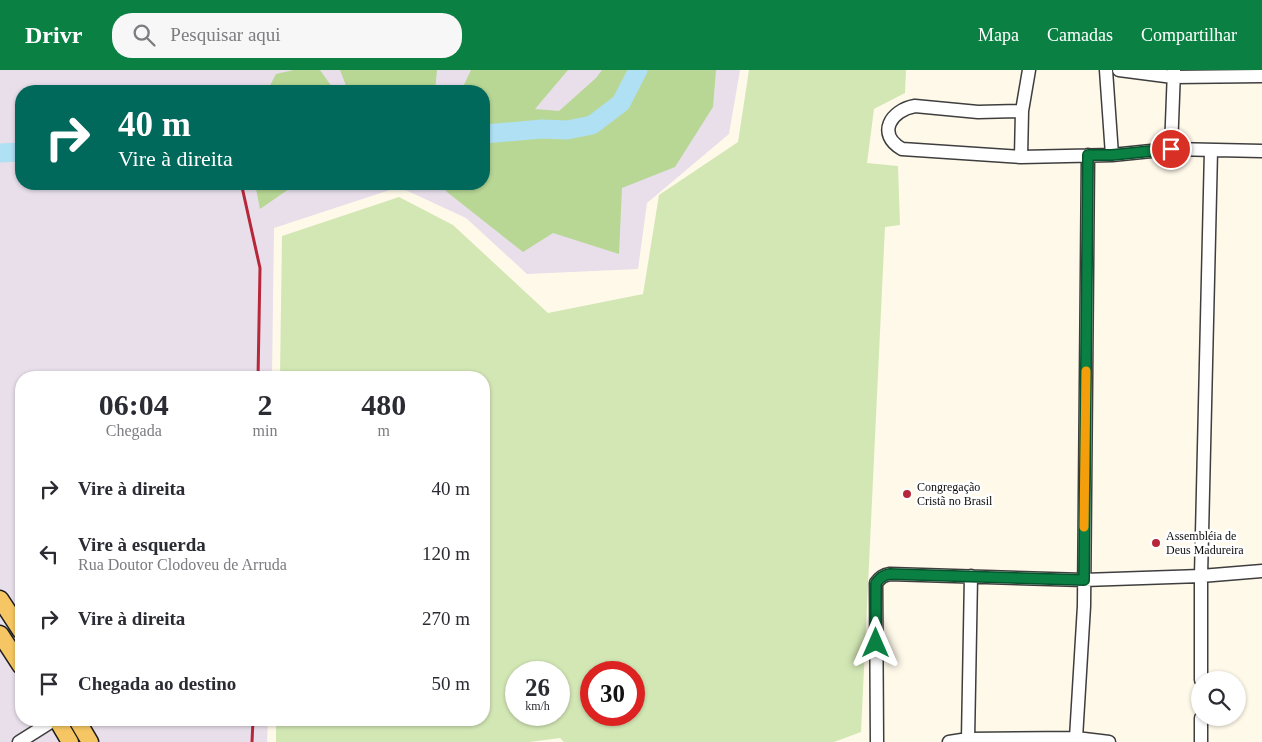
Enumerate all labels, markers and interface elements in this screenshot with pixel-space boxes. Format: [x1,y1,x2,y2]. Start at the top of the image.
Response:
search box [112,13,462,58]
icon: search [130,21,158,49]
text: Drivr [25,22,82,48]
text: Pesquisar aqui [170,24,281,45]
text: Mapa [978,25,1019,45]
text: Camadas [1047,25,1113,45]
text: Compartilhar [1141,25,1237,45]
icon: right [35,105,100,170]
text: 40 m [118,105,191,144]
pin [1150,128,1192,170]
icon: arrive [1157,135,1185,163]
text: Vire à direita [118,146,233,171]
text: 06:04 [99,388,169,421]
text: 2 [257,388,272,421]
text: 480 [361,388,406,421]
text: Chegada [106,422,162,439]
text: min [253,422,277,439]
text: m [377,422,390,439]
icon: right [35,475,63,503]
text: Vire à direita [78,478,185,499]
text: 40 m [431,478,470,499]
place label: Congregação Cristã no Brasil [917,480,993,508]
marker: Congregação Cristã no Brasil [901,488,913,500]
place label: Assembléia de Deus Madureira [1166,529,1244,557]
text: Vire à esquerda [78,534,206,555]
marker: Assembléia de Deus Madureira [1150,537,1162,549]
icon: left [35,540,63,568]
text: 120 m [422,543,470,564]
text: Rua Doutor Clodoveu de Arruda [78,556,287,573]
icon: right [35,605,63,633]
text: Vire à direita [78,608,185,629]
text: 270 m [422,608,470,629]
position arrow [849,616,901,668]
speed limit sign: 30 [580,661,645,726]
icon: arrive [35,670,63,698]
map controls [1191,671,1246,726]
button: search [1191,671,1246,726]
text: Chegada ao destino [78,673,236,694]
text: 50 m [431,673,470,694]
text: 26 [525,674,550,701]
text: km/h [525,699,550,713]

